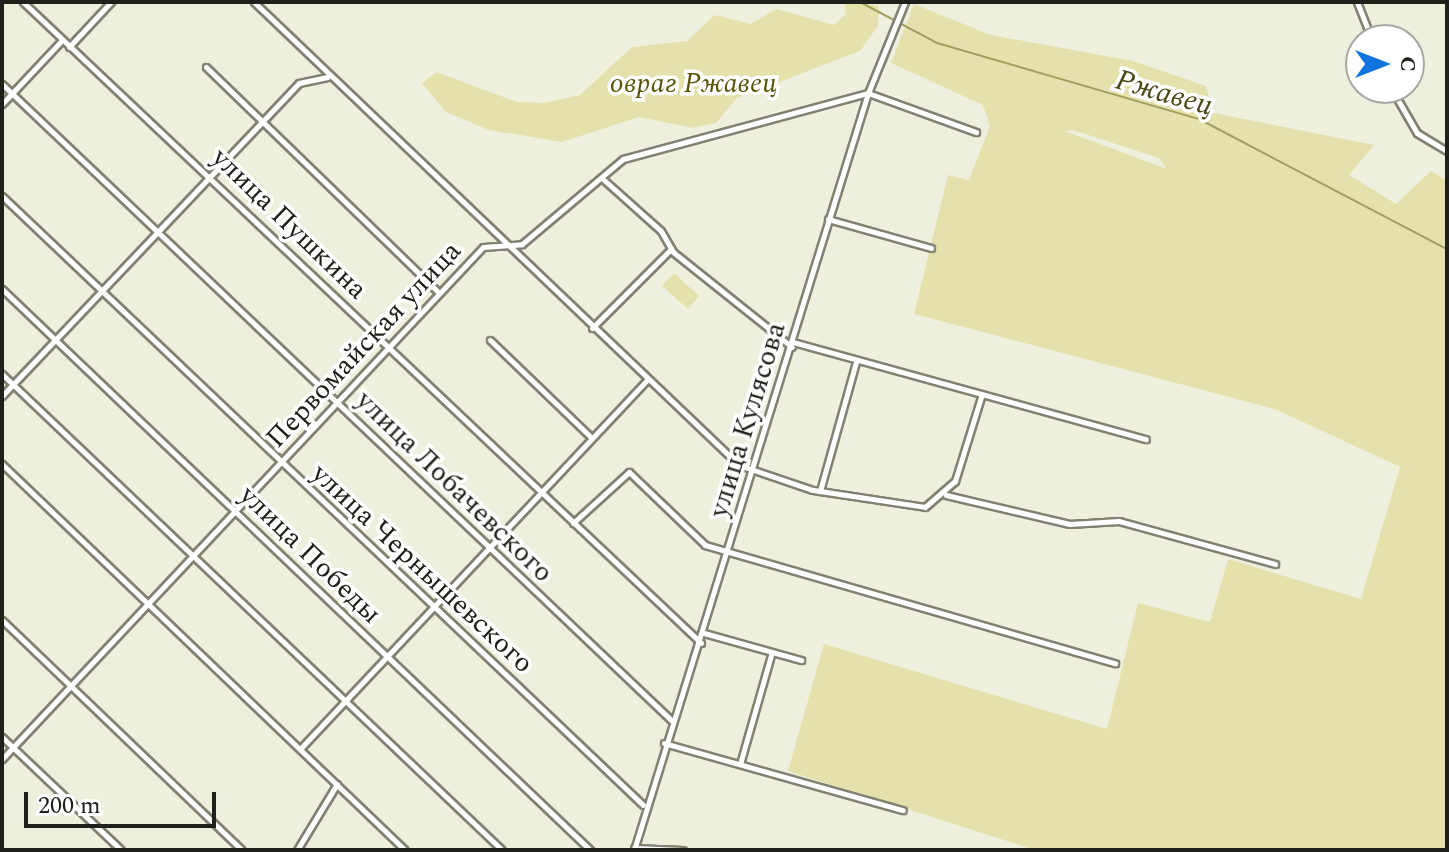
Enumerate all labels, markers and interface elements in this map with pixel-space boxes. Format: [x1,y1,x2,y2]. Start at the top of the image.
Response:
north arrow [1345,24,1425,104]
text: С [1391,56,1424,72]
water label: Ржавец [1111,62,1217,124]
park label: овраг Ржавец [609,67,777,101]
street label: улица Пушкина [204,141,374,307]
street label: Первомайская улица [259,235,469,455]
street label: улица Кулясова [702,318,794,522]
street label: улица Лобачевского [348,384,560,590]
street label: улица Чернышевского [304,457,540,681]
street label: улица Победы [232,479,388,631]
scale bar [28,776,220,826]
text: 200 m [38,788,101,824]

